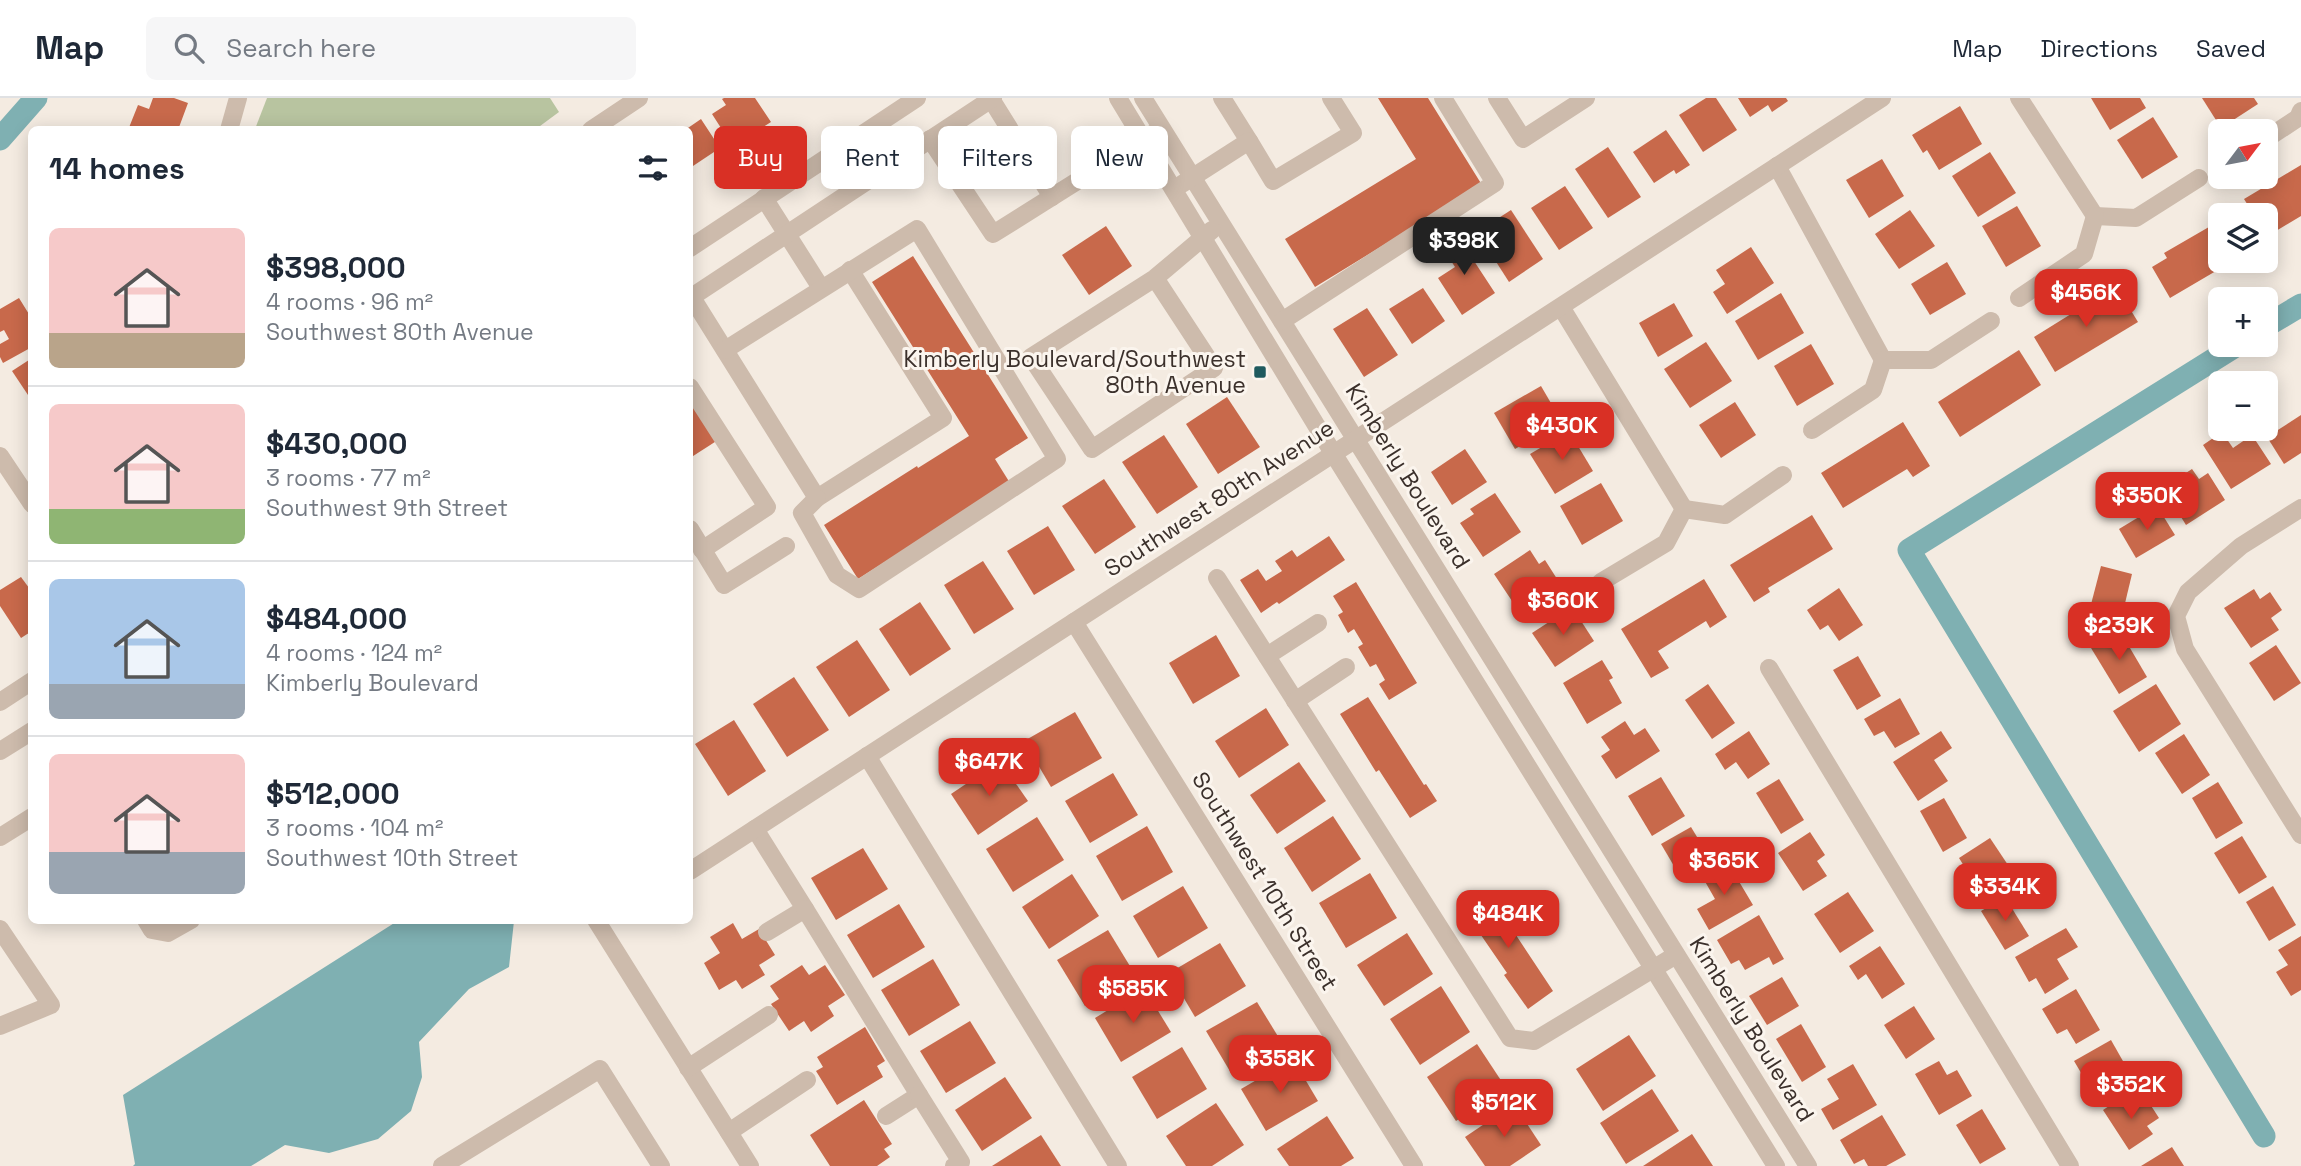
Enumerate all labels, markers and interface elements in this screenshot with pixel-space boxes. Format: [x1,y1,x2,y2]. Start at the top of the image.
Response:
search box [146,17,636,80]
text: Map [35,27,104,69]
icon: search [170,29,208,67]
text: Search here [226,31,376,65]
text: Map [1952,33,2002,64]
text: Directions [2040,33,2158,64]
text: Saved [2196,33,2266,64]
north arrow [2208,119,2278,189]
map controls [2208,119,2278,441]
chip: Buy [714,126,807,189]
chip: Rent [821,126,924,189]
chip: Filters [938,126,1057,189]
chip: New [1071,126,1168,189]
text: 14 homes [49,149,185,188]
icon: filters [634,149,672,187]
button: layers [2208,203,2278,273]
pin: $398K [1415,218,1513,277]
text: $398K [1429,225,1499,255]
text: $398,000 [266,248,406,287]
icon: home [105,256,189,340]
pin: $456K [2037,270,2135,329]
text: $456K [2051,277,2121,307]
text: 4 rooms · 96 m² [266,287,433,317]
button: + [2208,287,2278,357]
text: Southwest 80th Avenue [266,317,534,347]
place label: Kimberly Boulevard/Southwest 80th Avenue [904,344,1246,400]
marker: Kimberly Boulevard/Southwest 80th Avenue [1252,364,1268,380]
button: − [2208,371,2278,441]
street label: Kimberly Boulevard [1339,378,1477,574]
pin: $430K [1513,402,1611,462]
text: $430K [1526,410,1598,440]
street label: Southwest 80th Avenue [1099,413,1339,583]
text: $430,000 [266,424,407,463]
icon: home [105,432,189,516]
text: 3 rooms · 77 m² [266,463,431,493]
pin: $350K [2098,472,2196,532]
text: $350K [2111,480,2183,510]
text: Southwest 9th Street [266,493,508,523]
pin: $360K [1514,578,1612,637]
text: $360K [1527,585,1599,615]
text: $484,000 [266,599,407,638]
pin: $239K [2070,602,2168,662]
icon: home [105,607,189,691]
text: $239K [2084,610,2154,640]
text: 4 rooms · 124 m² [266,638,442,668]
text: Kimberly Boulevard [266,668,479,698]
pin: $647K [940,738,1038,798]
text: $647K [955,746,1023,776]
street label: Southwest 10th Street [1185,766,1345,996]
text: $512,000 [266,774,400,813]
icon: home [105,782,189,866]
text: 3 rooms · 104 m² [266,813,443,843]
pin: $365K [1675,838,1773,897]
text: Southwest 10th Street [266,843,518,873]
text: $365K [1689,845,1759,875]
pin: $334K [1956,864,2054,923]
text: $334K [1970,871,2040,901]
pin: $484K [1459,890,1557,950]
text: $484K [1472,898,1544,928]
street label: Kimberly Boulevard [1683,931,1821,1127]
pin: $585K [1084,965,1182,1025]
text: $585K [1098,973,1168,1003]
pin: $358K [1231,1035,1329,1095]
text: $358K [1245,1043,1315,1073]
pin: $352K [2082,1062,2180,1121]
text: $352K [2096,1069,2166,1099]
pin: $512K [1455,1080,1553,1139]
text: $512K [1471,1087,1537,1117]

